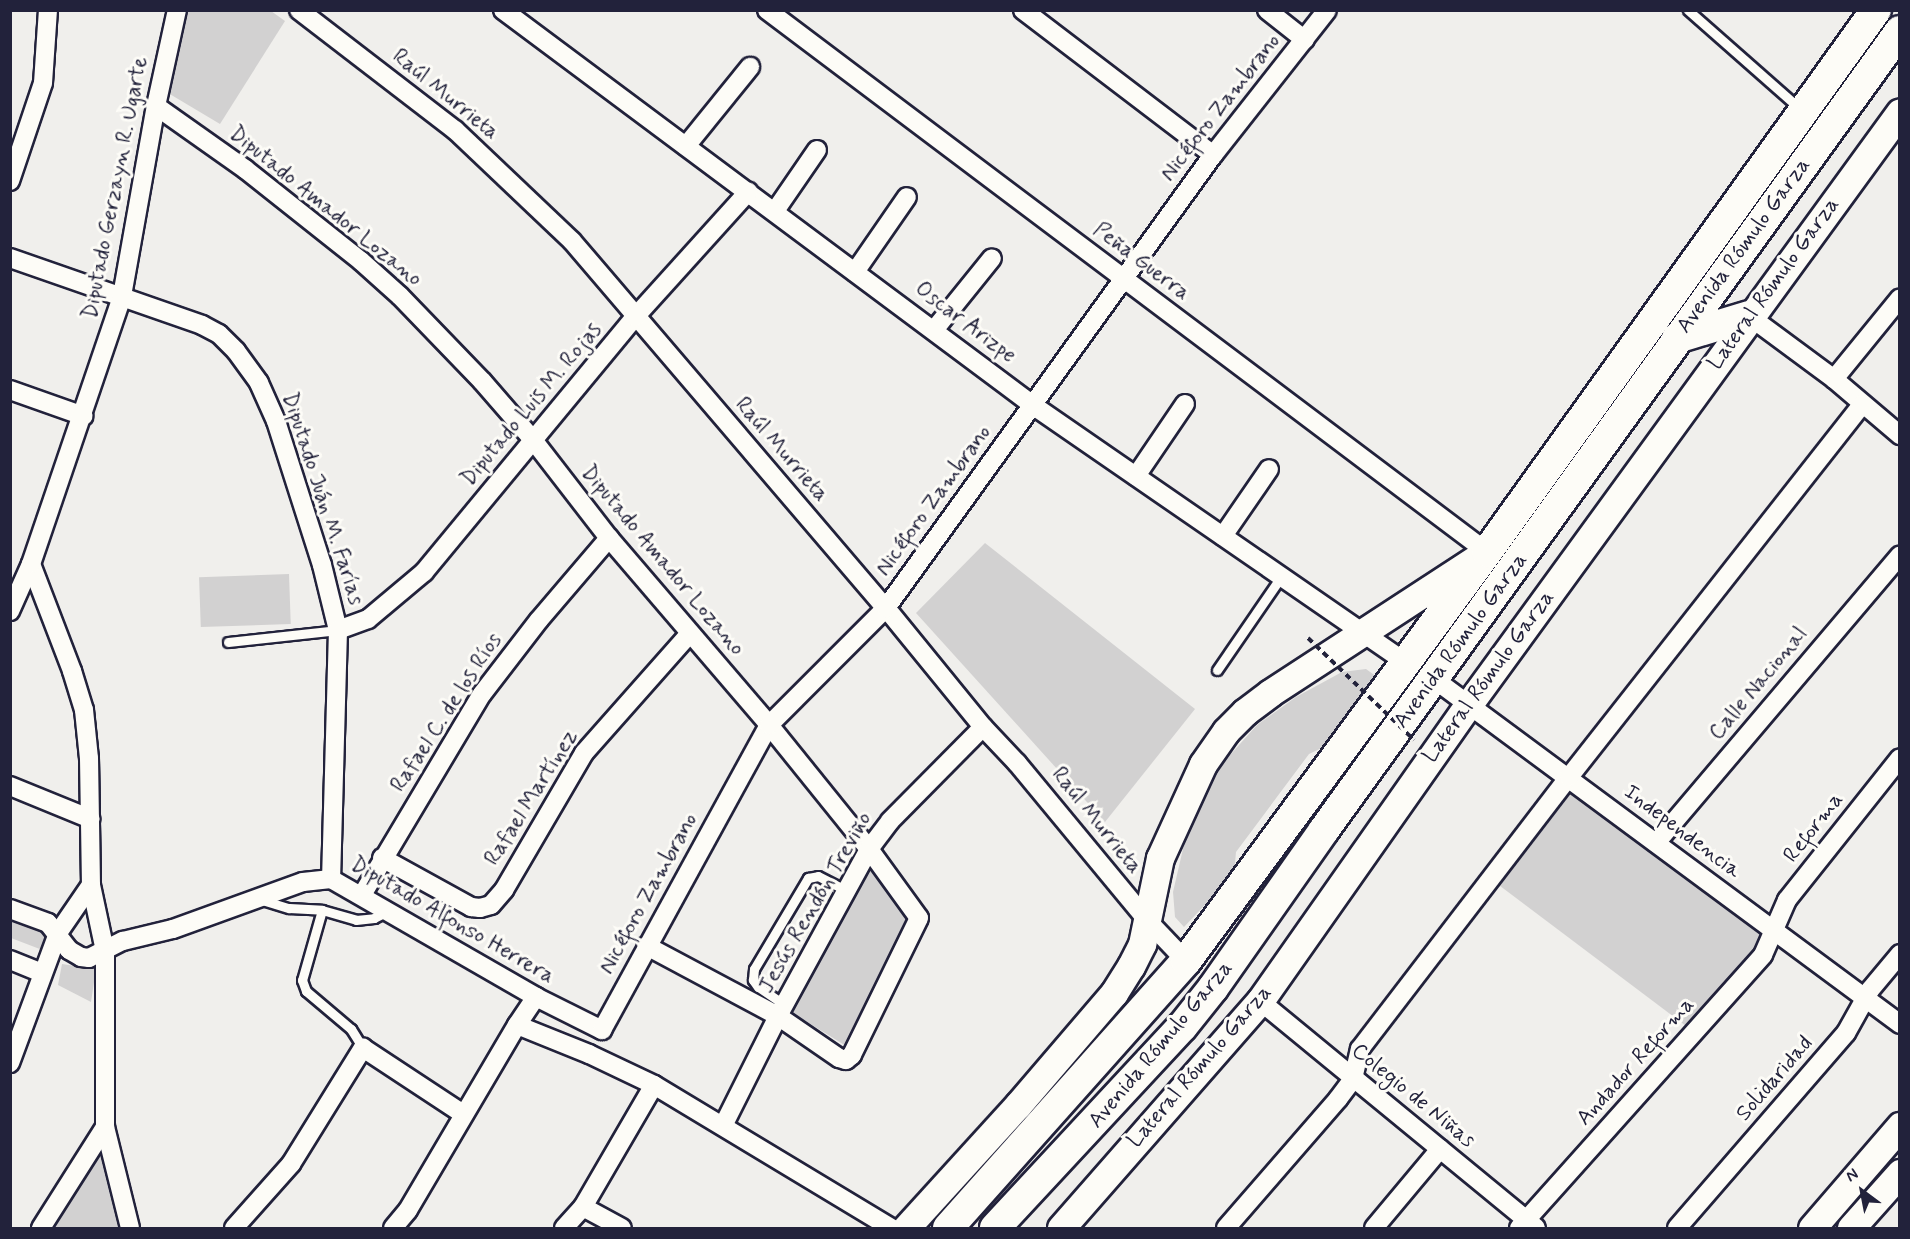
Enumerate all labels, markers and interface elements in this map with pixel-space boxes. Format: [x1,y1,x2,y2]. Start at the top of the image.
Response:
street label: Nicéforo Zambrano [1155,29,1287,187]
street label: Raúl Murrieta [385,43,505,147]
street label: Diputado Gerzayn R. Ugarte [78,59,154,317]
street label: Diputado Amador Lozano [225,123,425,291]
street label: Avenida Rómulo Garza [1673,155,1815,337]
street label: Lateral Rómulo Garza [1704,194,1844,374]
street label: Peña Guerra [1086,216,1196,308]
street label: Oscar Arizpe [909,276,1021,370]
street label: Diputado Luis M. Rojas [454,316,610,494]
street label: Diputado Juán M. Farías [275,388,369,610]
street label: Raúl Murrieta [727,391,835,509]
street label: Nicéforo Zambrano [871,421,997,581]
street label: Diputado Amador Lozano [576,463,748,659]
street label: Avenida Rómulo Garza [1390,550,1532,732]
street label: Lateral Rómulo Garza [1419,587,1559,767]
street label: Calle Nacional [1705,623,1813,745]
street label: Rafael C. de los Ríos [385,628,509,798]
street label: Rafael Martínez [480,725,584,871]
street label: Raúl Murrieta [1044,761,1148,881]
street label: Independencia [1618,779,1746,885]
street label: Reforma [1779,788,1849,868]
street label: Nicéforo Zambrano [594,809,704,979]
street label: Jesús Rendón Treviño [755,811,877,995]
street label: Diputado Alfonso Herrera [344,851,560,991]
street label: Avenida Rómulo Garza [1085,958,1237,1132]
street label: Lateral Rómulo Garza [1124,982,1276,1152]
street label: Andador Reforma [1571,992,1701,1132]
street label: Solidaridad [1731,1031,1819,1127]
street label: Colegio de Niñas [1346,1038,1480,1154]
north arrow [1832,1161,1892,1221]
text: N [1842,1164,1862,1187]

